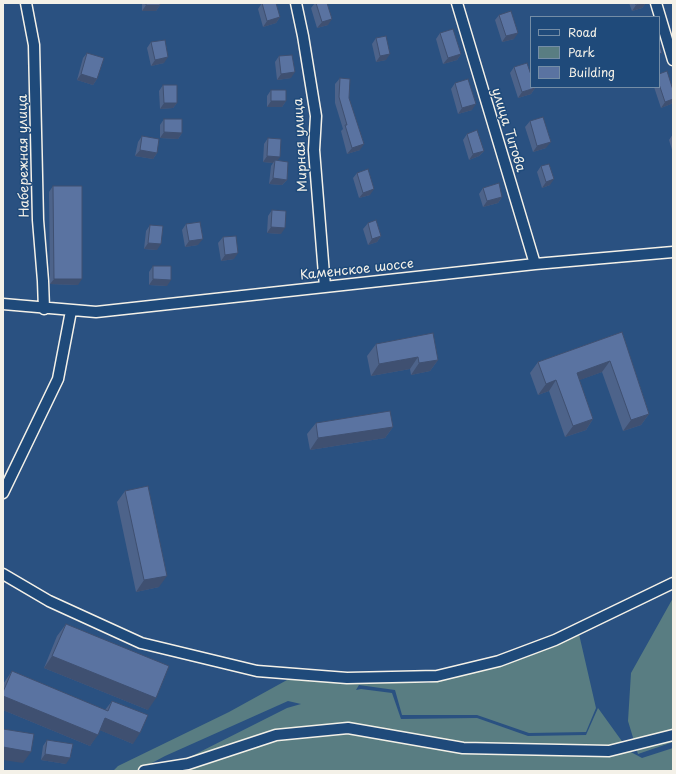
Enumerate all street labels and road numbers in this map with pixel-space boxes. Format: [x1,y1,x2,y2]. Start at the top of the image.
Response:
street label: улица Титова [488,86,528,174]
street label: Набережная улица [15,94,33,218]
street label: Мирная улица [291,98,311,192]
street label: Каменское шоссе [299,256,415,284]

